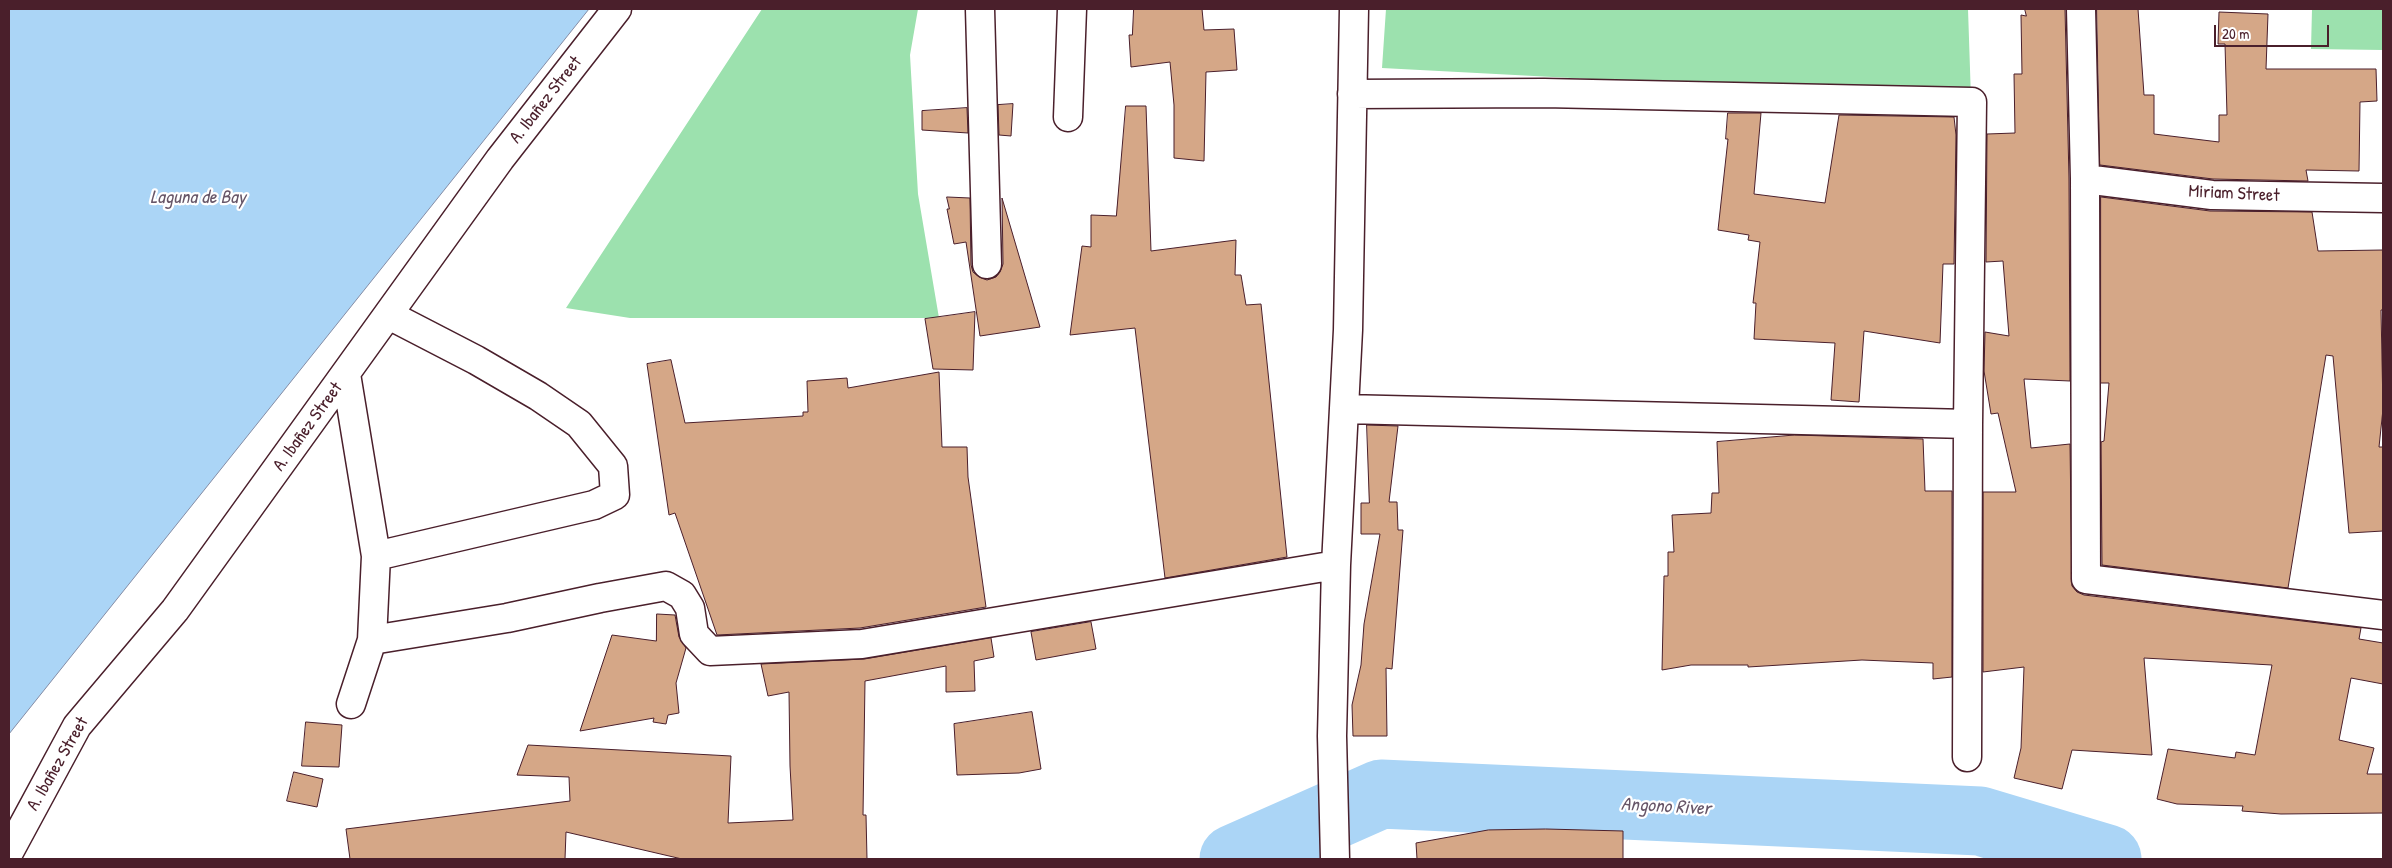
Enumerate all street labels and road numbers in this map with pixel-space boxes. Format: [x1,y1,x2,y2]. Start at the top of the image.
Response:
street label: A. Ibañez Street [505,52,587,148]
street label: Miriam Street [2188,181,2280,207]
street label: A. Ibañez Street [269,378,347,476]
street label: A. Ibañez Street [23,713,93,815]

